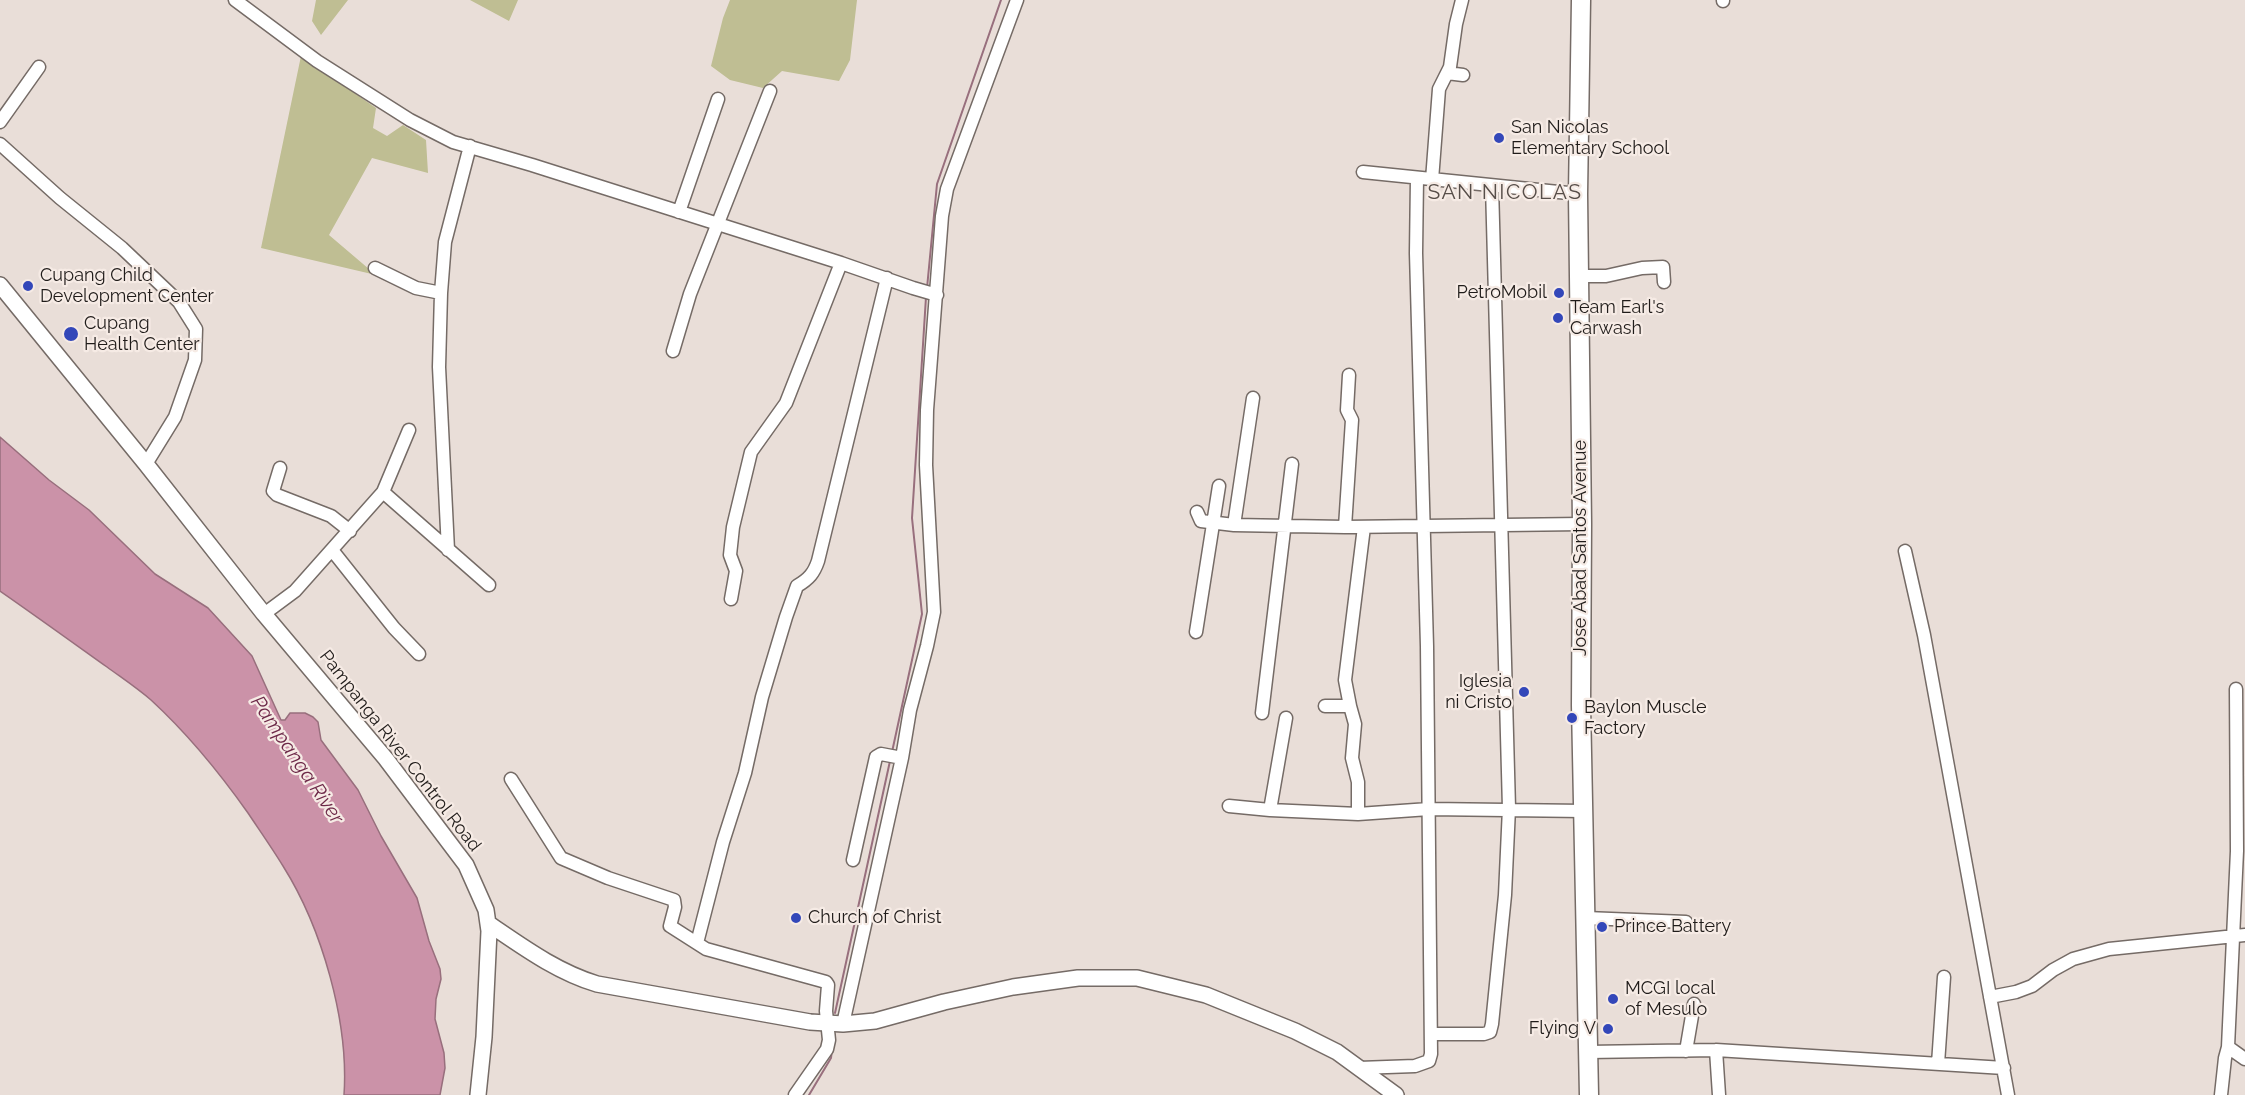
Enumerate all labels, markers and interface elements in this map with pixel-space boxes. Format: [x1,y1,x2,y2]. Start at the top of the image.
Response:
place label: San Nicolas Elementary School [1511,117,1669,160]
marker: San Nicolas Elementary School [1492,131,1506,145]
district label: SAN NICOLAS [1427,180,1583,206]
place label: Cupang Child Development Center [40,265,214,308]
marker: Cupang Child Development Center [21,279,35,293]
place label: PetroMobil [1457,282,1547,304]
marker: PetroMobil [1552,286,1566,300]
place label: Team Earl's Carwash [1570,297,1664,340]
marker: Team Earl's Carwash [1551,311,1565,325]
place label: Cupang Health Center [84,313,200,356]
marker: Cupang Health Center [62,325,80,343]
street label: Jose Abad Santos Avenue [1570,440,1592,656]
street label: Pampanga River Control Road [315,646,485,856]
place label: Iglesia ni Cristo [1445,671,1512,714]
marker: Iglesia ni Cristo [1517,685,1531,699]
water label: Pampanga River [245,691,349,829]
place label: Baylon Muscle Factory [1584,697,1706,740]
marker: Baylon Muscle Factory [1565,711,1579,725]
place label: Church of Christ [808,907,941,929]
marker: Church of Christ [789,911,803,925]
place label: Prince Battery [1614,916,1731,938]
marker: Prince Battery [1595,920,1609,934]
place label: MCGI local of Mesulo [1625,978,1715,1020]
marker: MCGI local of Mesulo [1606,992,1620,1006]
place label: Flying V [1529,1018,1596,1040]
marker: Flying V [1601,1022,1615,1036]

